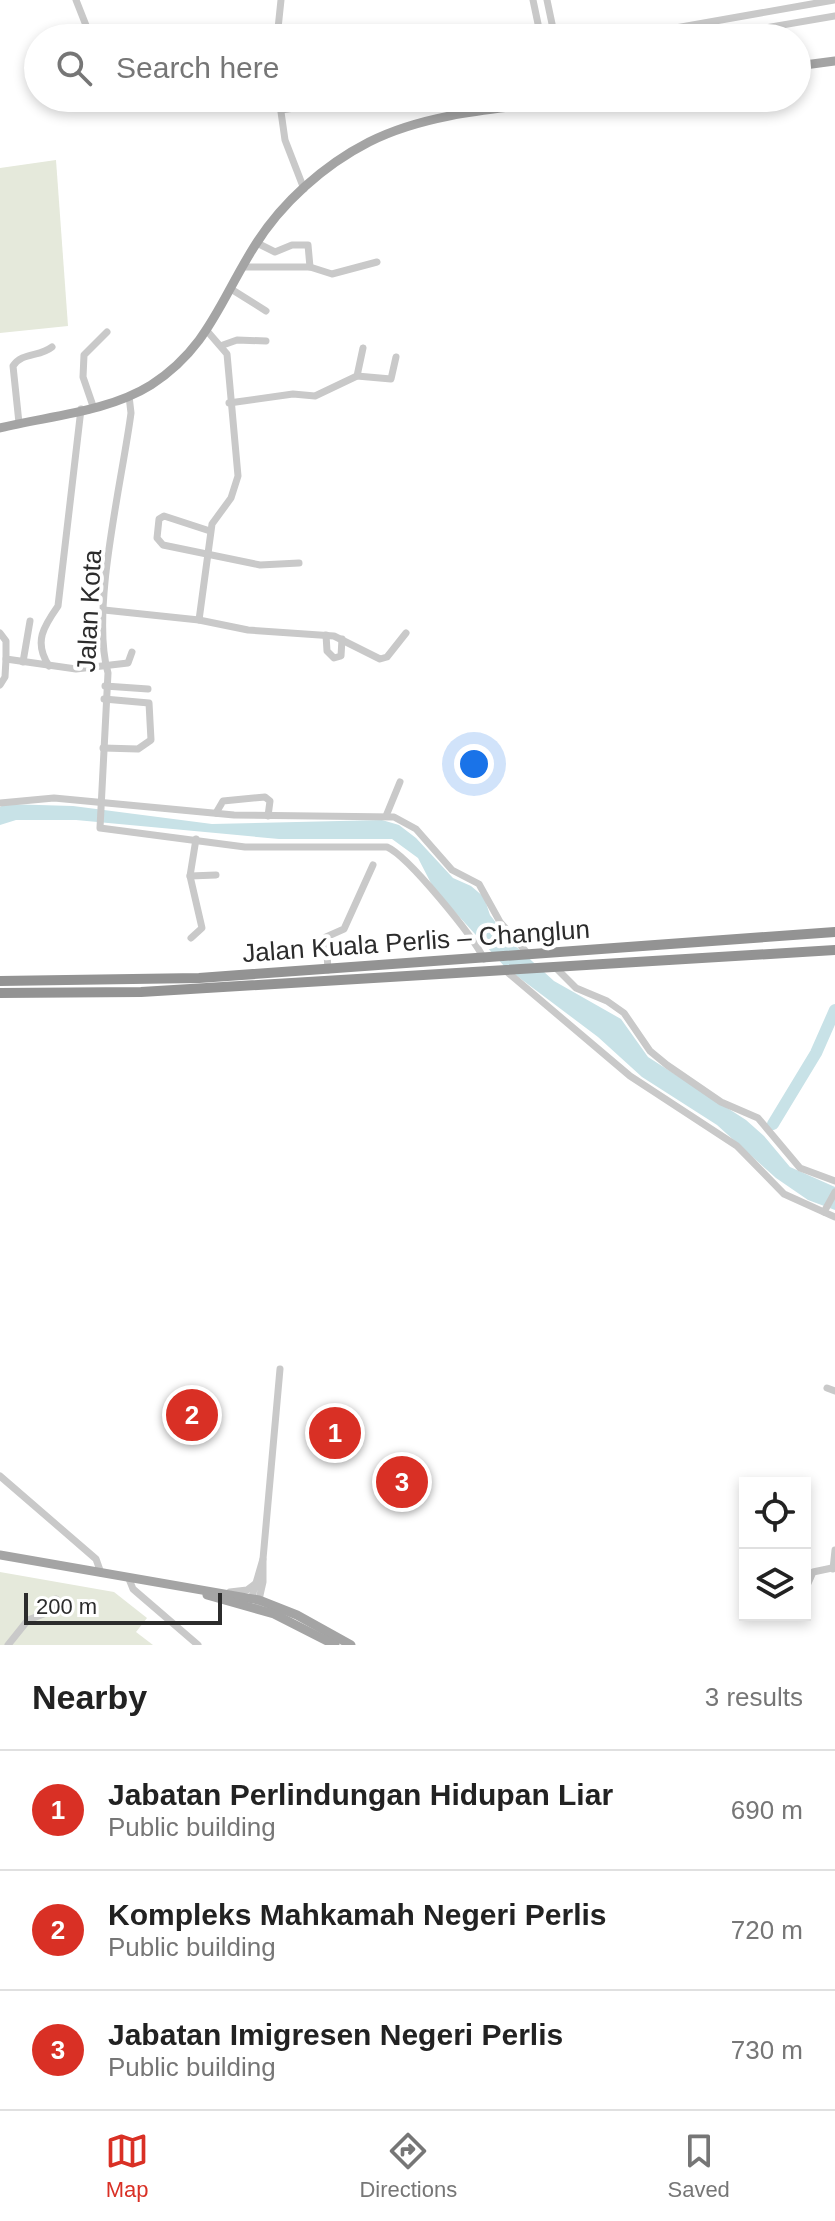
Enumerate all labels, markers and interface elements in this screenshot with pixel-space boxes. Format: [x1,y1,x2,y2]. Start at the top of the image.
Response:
search box [24,24,811,112]
icon: search [52,46,96,90]
text: Search here [116,51,279,84]
street label: Jalan Kota [71,548,107,673]
your location [454,744,494,784]
street label: Jalan Kuala Perlis – Changlun [241,914,591,968]
pin: 2 [166,1385,218,1445]
pin: 1 [309,1403,361,1463]
pin: 3 [376,1452,428,1512]
map controls [739,1477,811,1621]
button: locate [739,1477,811,1549]
button: layers [739,1549,811,1621]
scale bar [24,1589,222,1625]
text: 200 m [36,1594,97,1619]
text: Nearby [32,1678,147,1716]
text: 3 results [705,1682,803,1712]
text: Jabatan Perlindungan Hidupan Liar [108,1778,613,1811]
text: 1 [51,1795,65,1825]
text: 690 m [731,1795,803,1825]
text: Public building [108,1812,276,1842]
text: Kompleks Mahkamah Negeri Perlis [108,1898,607,1931]
text: 2 [51,1915,65,1945]
text: 720 m [731,1915,803,1945]
text: Public building [108,1932,276,1962]
text: Jabatan Imigresen Negeri Perlis [108,2018,563,2051]
text: 3 [51,2035,65,2065]
text: 730 m [731,2035,803,2065]
text: Public building [108,2052,276,2082]
tab: Map [105,2129,149,2203]
tab: Directions [359,2129,457,2203]
tab: Saved [667,2129,730,2203]

